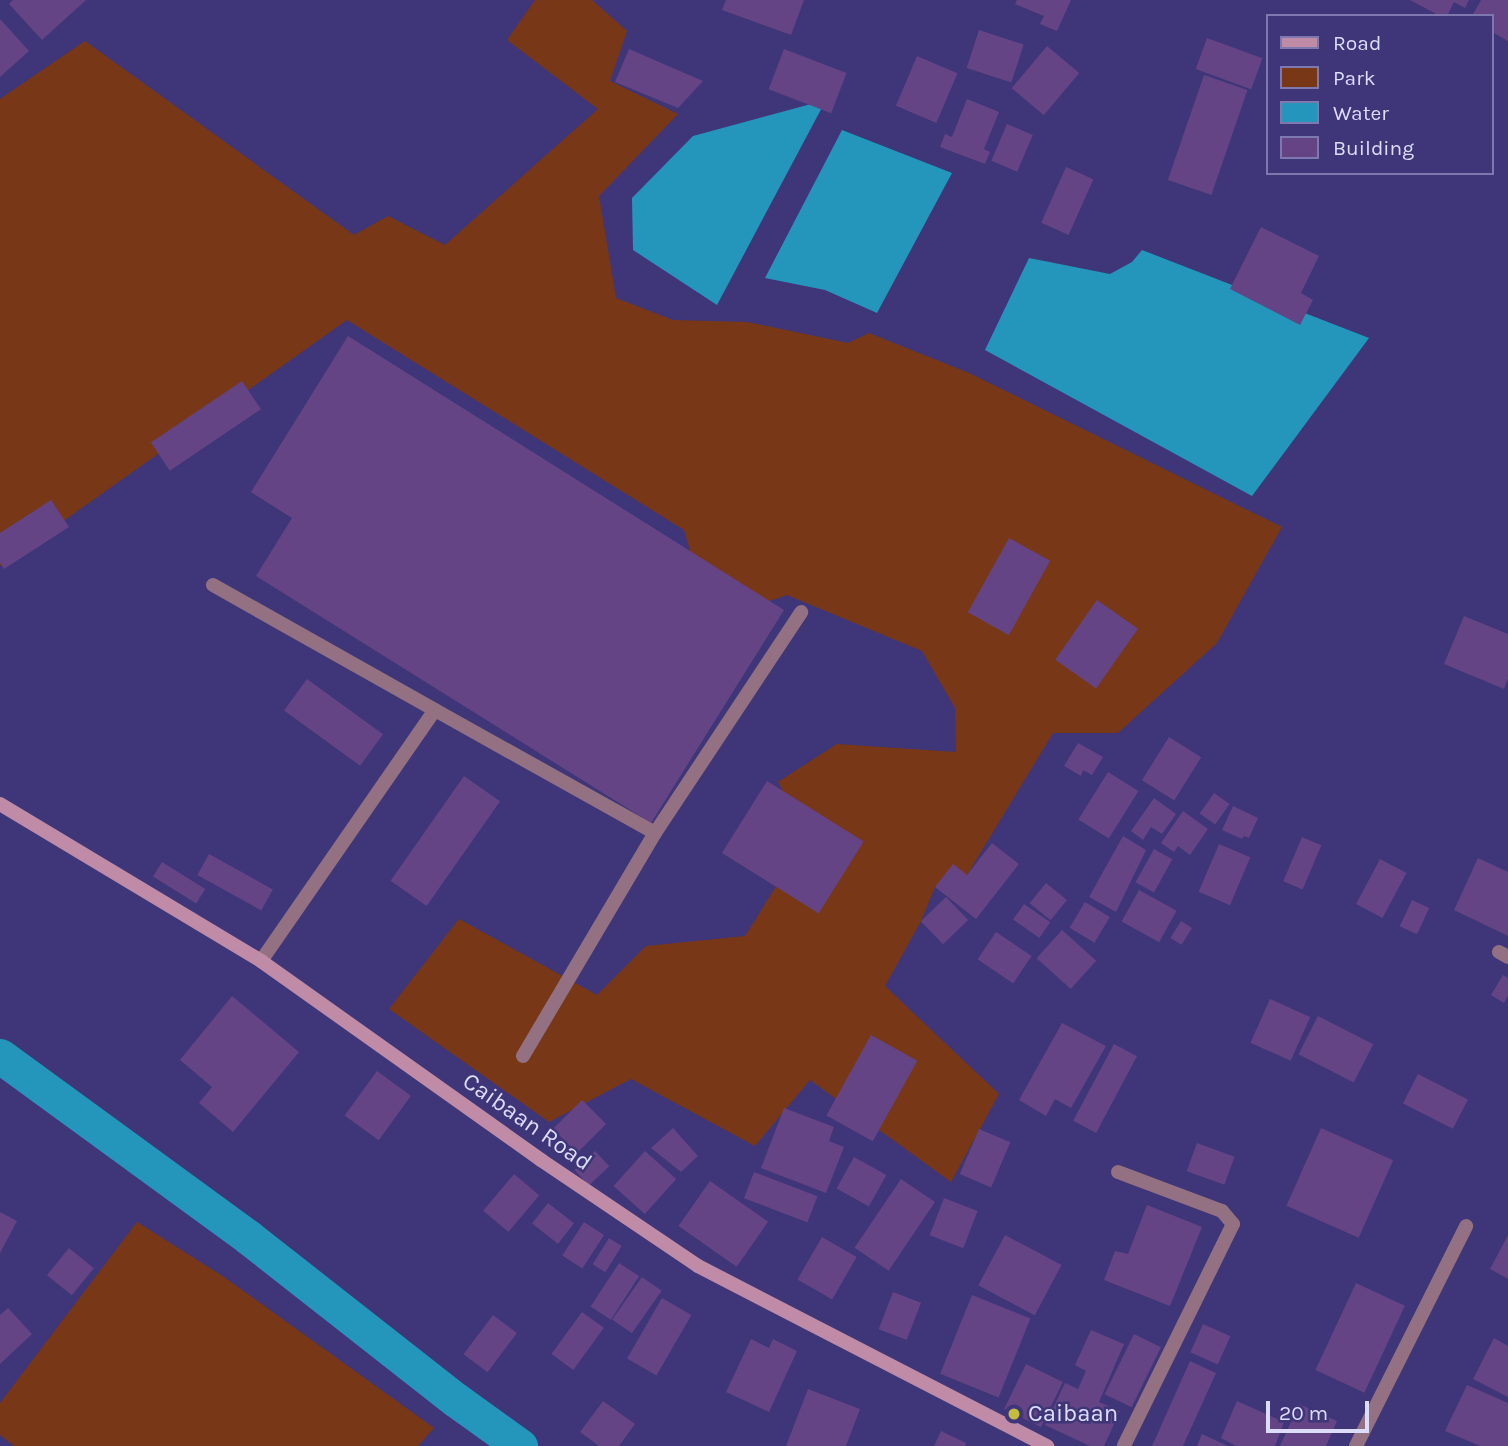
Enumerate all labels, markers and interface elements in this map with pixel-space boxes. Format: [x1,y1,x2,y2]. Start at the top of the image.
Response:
legend [1266,14,1494,175]
text: Road [1333,31,1381,55]
text: Park [1333,66,1376,90]
text: Water [1333,101,1389,125]
text: Building [1333,136,1414,160]
street label: Caibaan Road [457,1067,597,1177]
scale bar [1270,1386,1373,1430]
place label: Caibaan [1028,1400,1118,1428]
text: 20 m [1279,1401,1328,1425]
marker: Caibaan [1006,1406,1022,1422]

